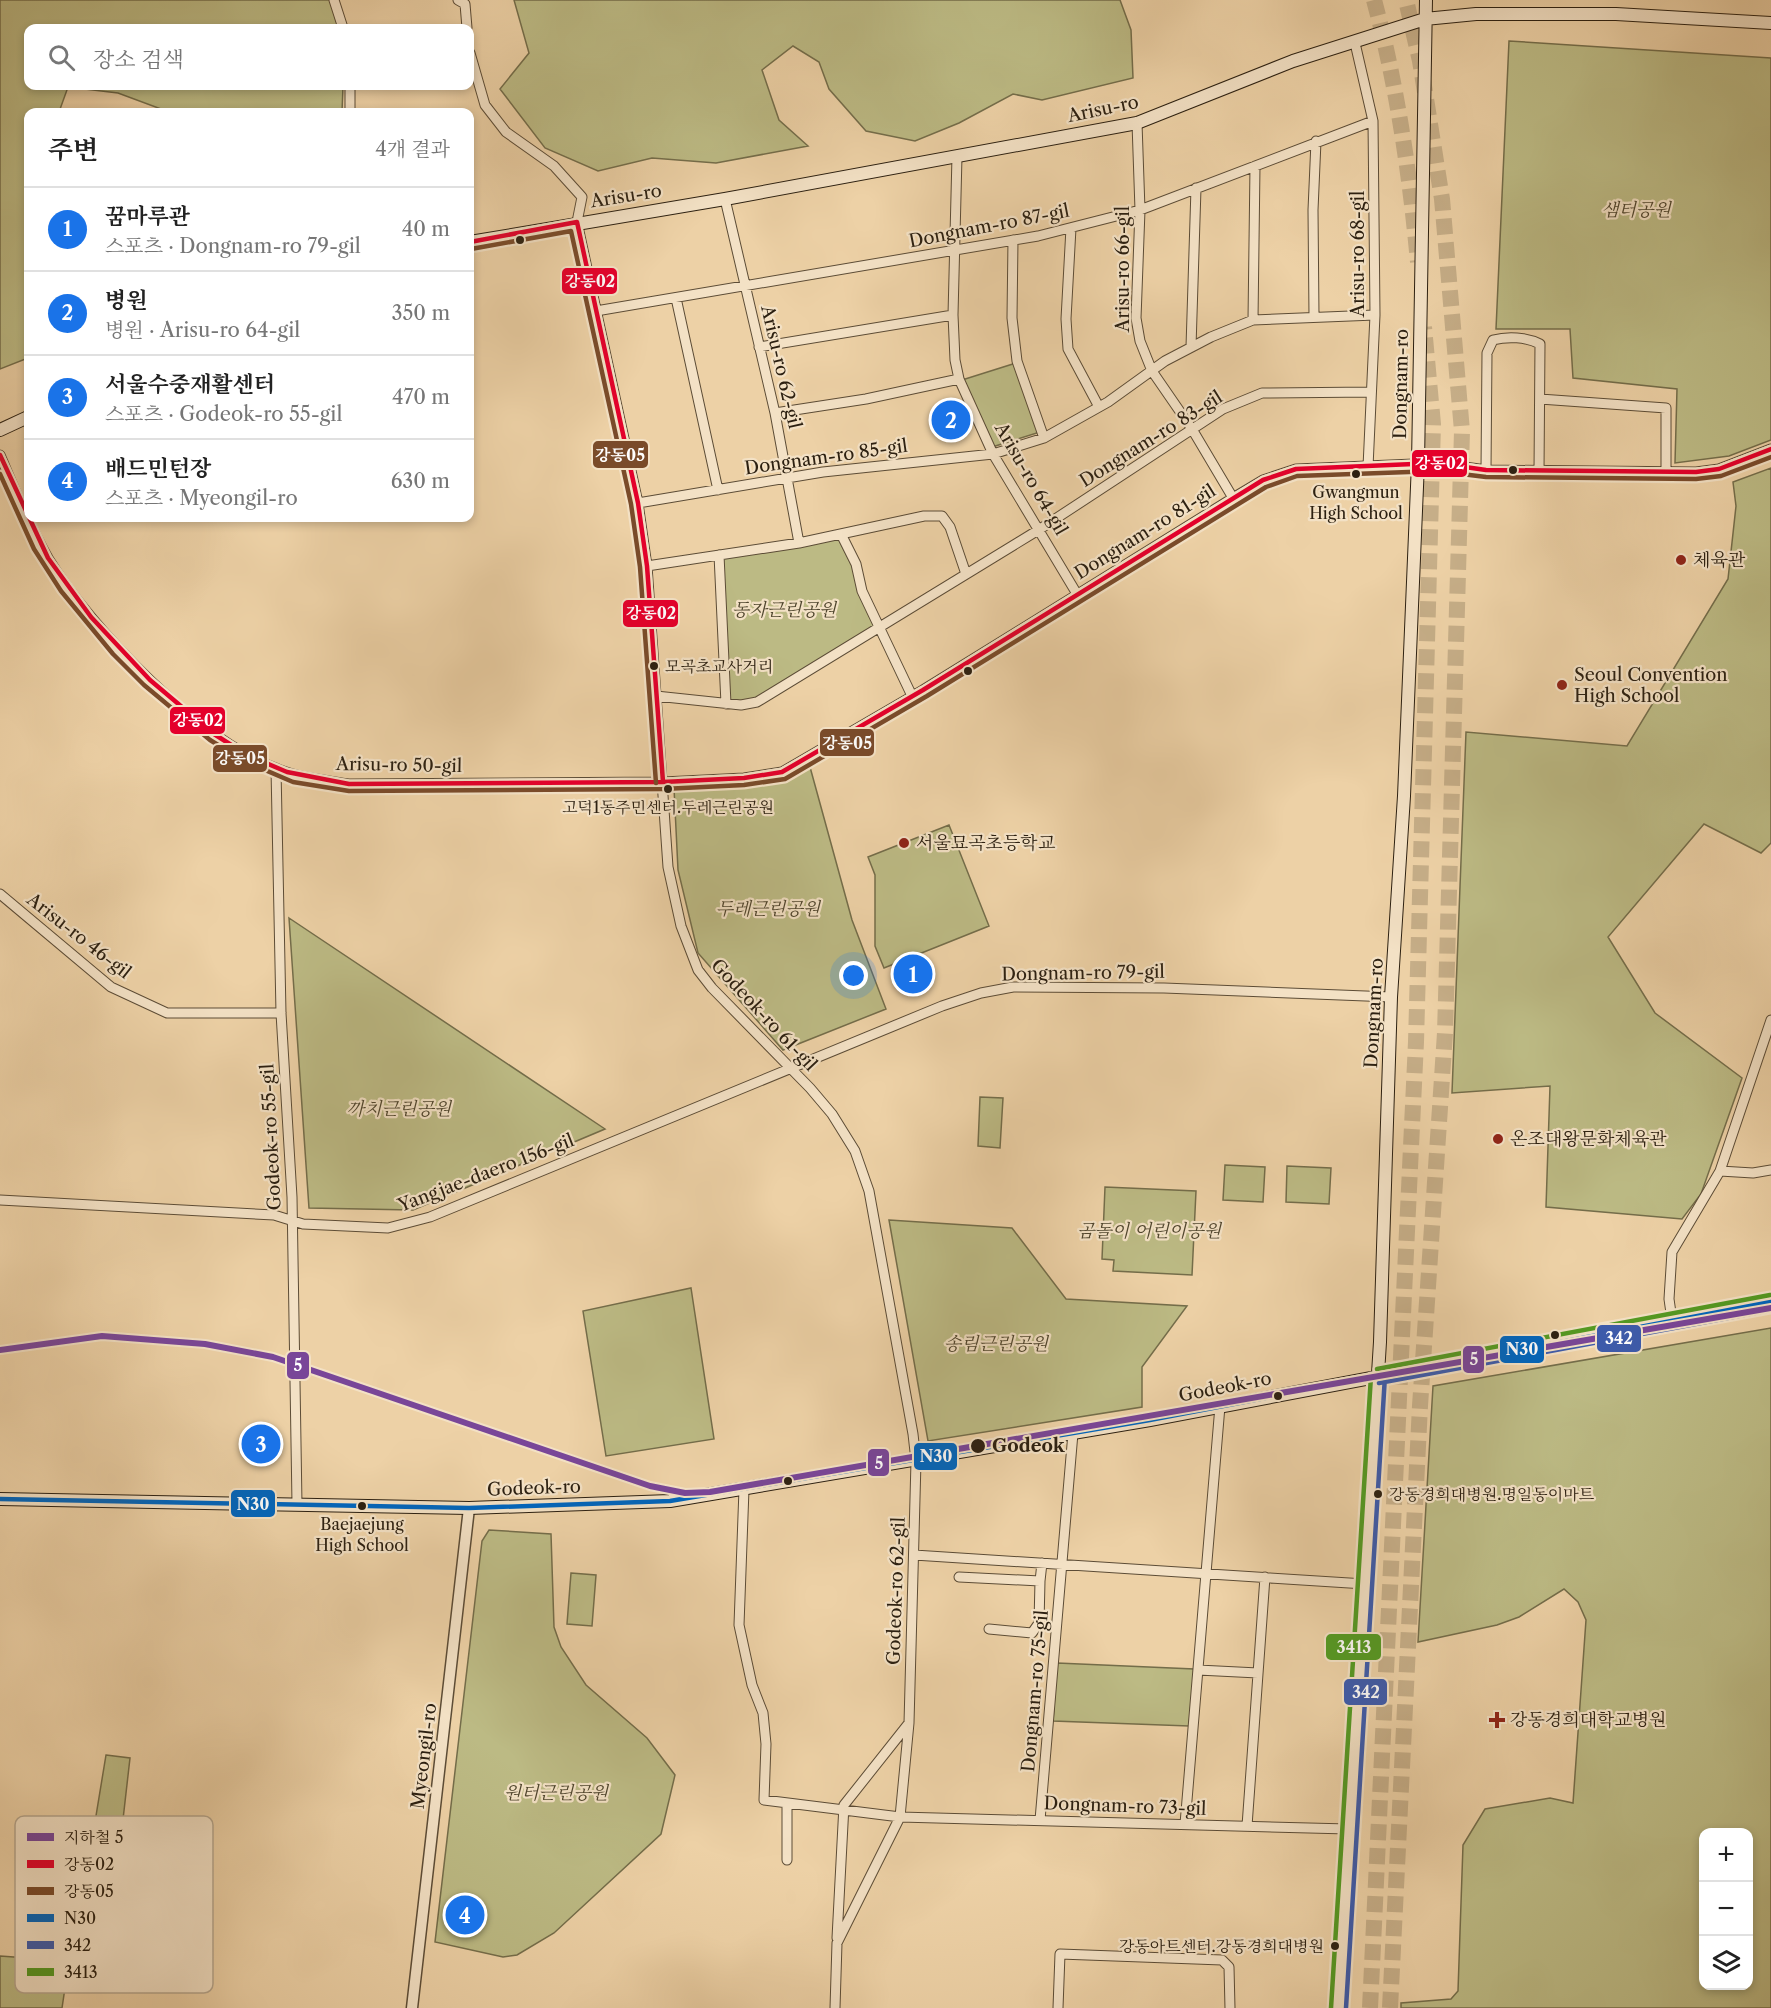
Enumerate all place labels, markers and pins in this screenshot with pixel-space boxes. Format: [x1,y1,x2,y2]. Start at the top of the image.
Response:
unlabelled marker [514,234,526,246]
pin: 2 [932,398,970,442]
unlabelled marker [1507,464,1519,476]
marker: Gwangmun High School [1350,468,1362,480]
place label: Gwangmun High School [1309,482,1403,523]
place label: 체육관 [1693,549,1746,571]
marker: 체육관 [1674,553,1688,567]
place label: 모곡초교사거리 [665,656,773,676]
marker: 모곡초교사거리 [648,660,660,672]
place label: Seoul Convention High School [1574,664,1728,707]
unlabelled marker [962,665,974,677]
marker: Seoul Convention High School [1555,678,1569,692]
marker: 고덕1동주민센터.두레근린공원 [662,783,674,795]
place label: 고덕1동주민센터.두레근린공원 [562,797,774,817]
place label: 서울묘곡초등학교 [916,832,1056,854]
marker: 서울묘곡초등학교 [897,836,911,850]
pin: 1 [894,952,932,996]
place label: 온조대왕문화체육관 [1510,1128,1667,1150]
marker: 온조대왕문화체육관 [1491,1132,1505,1146]
unlabelled marker [1549,1329,1561,1341]
unlabelled marker [1272,1390,1284,1402]
pin: 3 [242,1422,280,1466]
place label: Godeok [992,1435,1066,1457]
marker: Godeok [969,1437,987,1455]
unlabelled marker [782,1475,794,1487]
place label: 강동경희대병원.명일동이마트 [1389,1484,1595,1504]
marker: 강동경희대병원.명일동이마트 [1372,1488,1384,1500]
marker: Baejaejung High School [356,1500,368,1512]
place label: Baejaejung High School [315,1514,409,1555]
place label: 강동경희대학교병원 [1510,1709,1667,1731]
marker: 강동경희대학교병원 [1488,1711,1506,1729]
pin: 4 [446,1892,484,1938]
place label: 강동아트센터.강동경희대병원 [1119,1936,1324,1956]
marker: 강동아트센터.강동경희대병원 [1329,1940,1341,1952]

